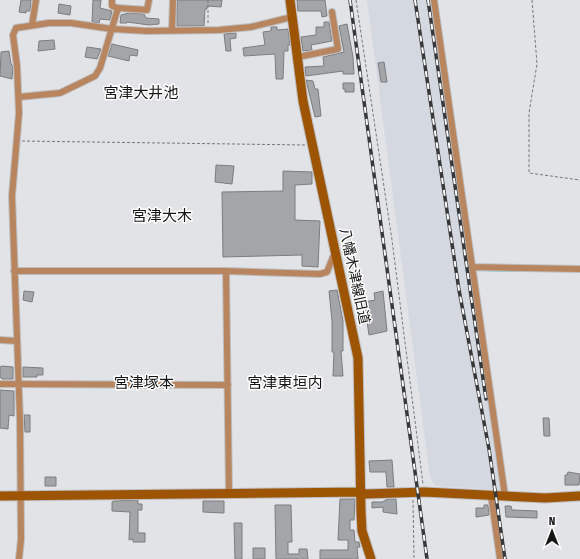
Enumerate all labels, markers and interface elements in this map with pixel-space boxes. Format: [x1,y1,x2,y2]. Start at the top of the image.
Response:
district label: 宮津大井池 [103,84,179,102]
district label: 宮津大木 [132,207,192,225]
street label: 八幡木津線旧道 [336,226,373,326]
district label: 宮津塚本 [114,374,174,392]
district label: 宮津東垣内 [247,374,323,392]
north arrow [532,511,572,551]
text: N [549,515,555,528]

